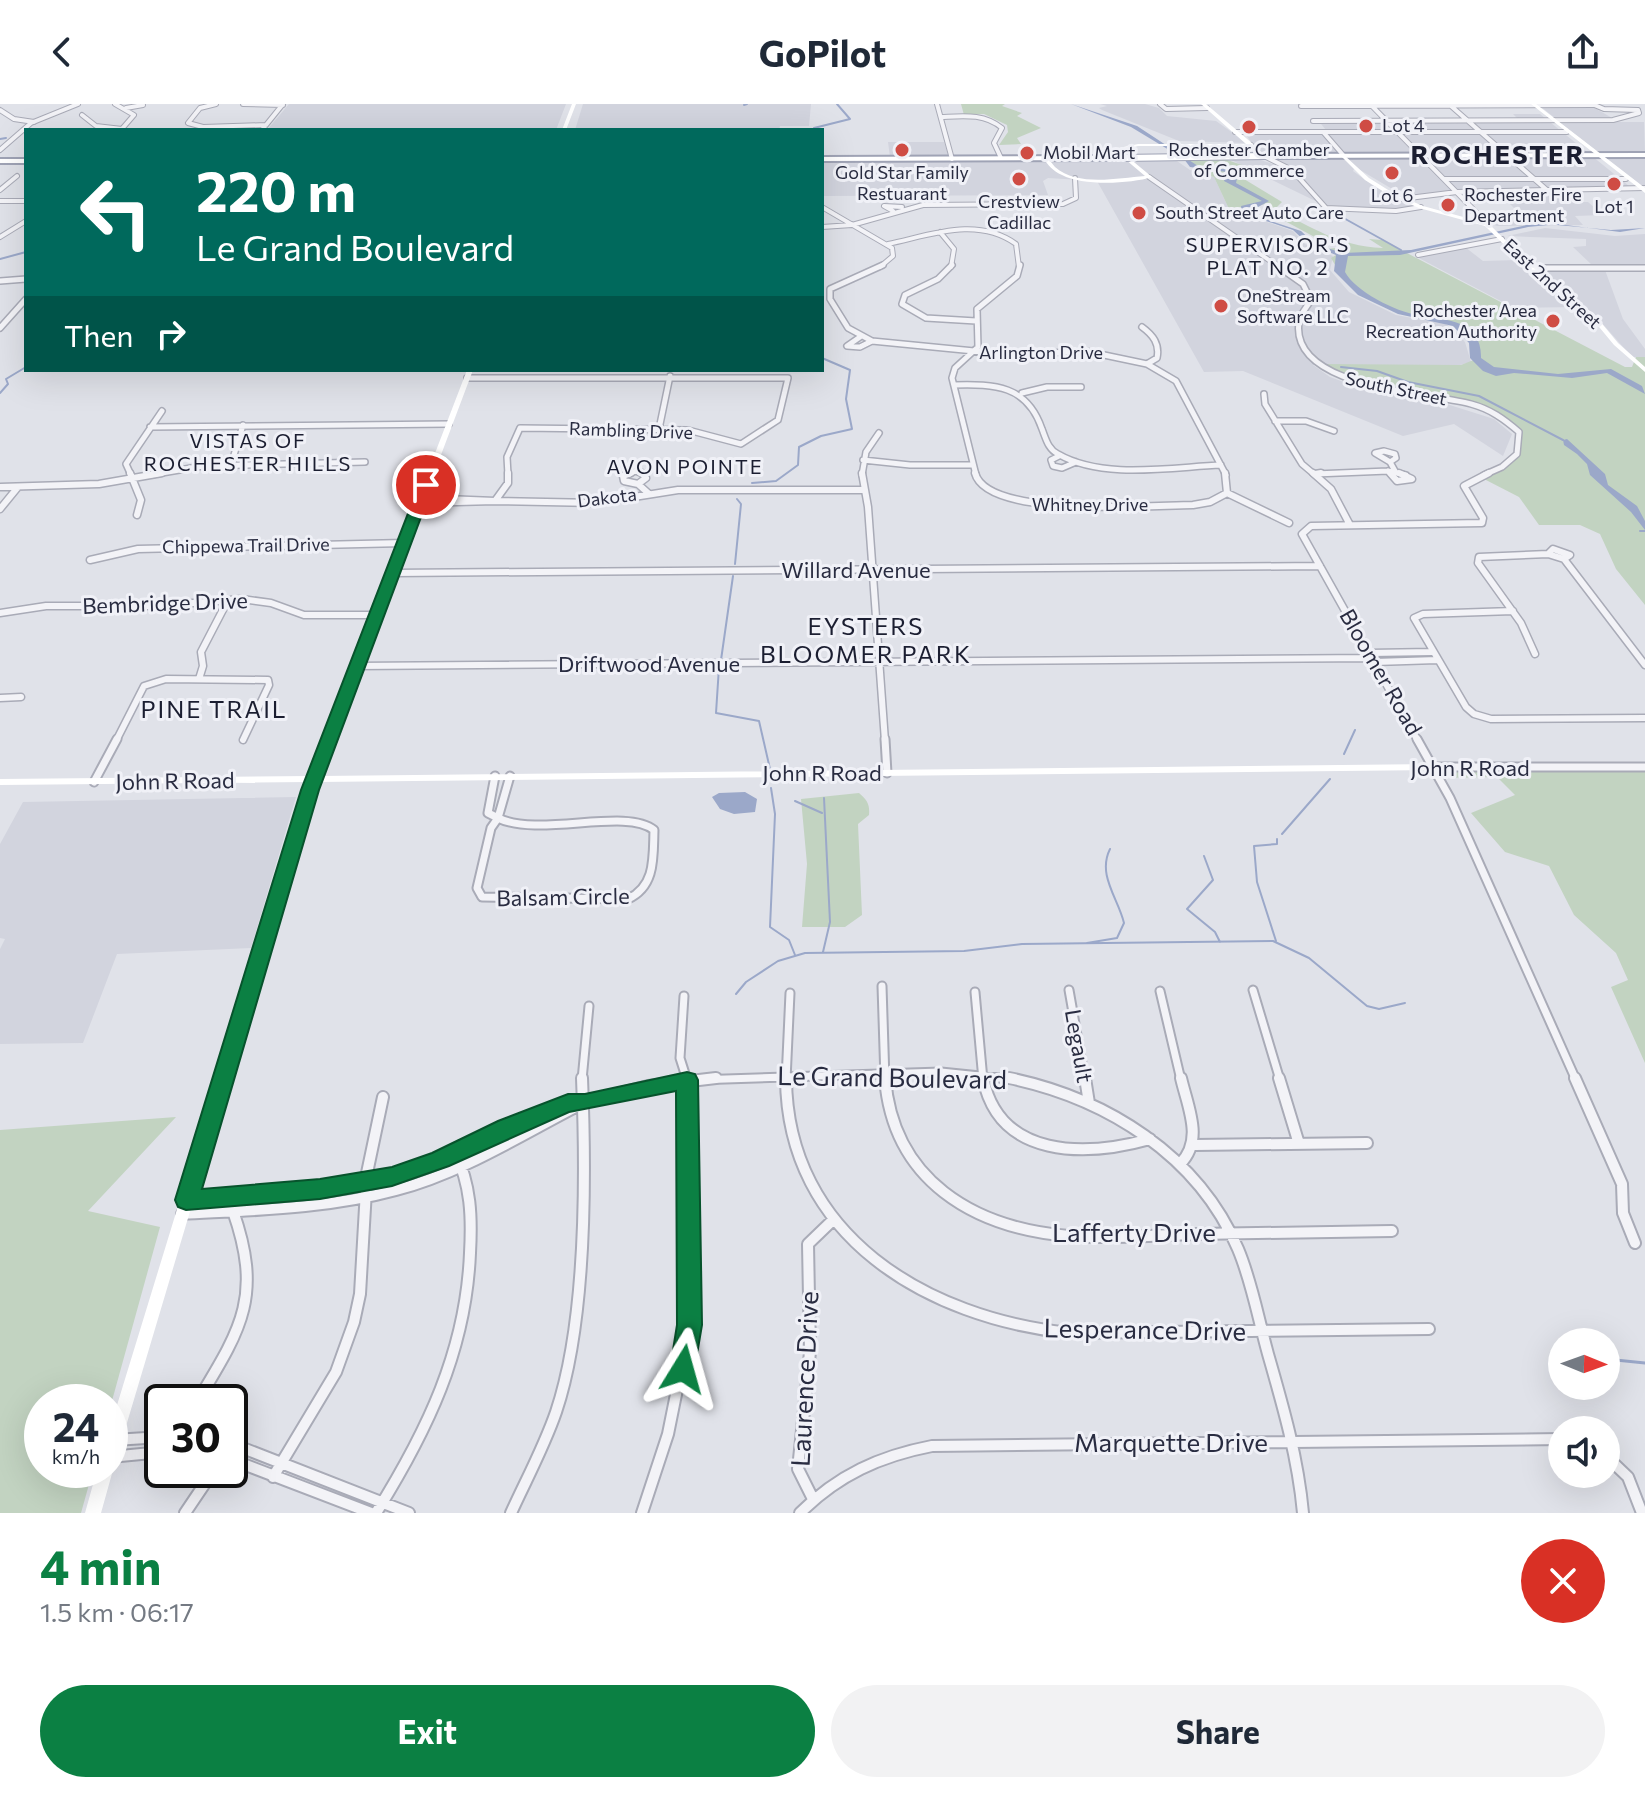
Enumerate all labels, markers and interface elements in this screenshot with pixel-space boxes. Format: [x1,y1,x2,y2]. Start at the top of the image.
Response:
icon: back [40,30,84,74]
text: GoPilot [759,30,886,74]
icon: share [1561,30,1605,74]
place label: Lot 4 [1382,114,1425,136]
marker: Lot 4 [1357,117,1375,135]
marker: Rochester Chamber of Commerce [1240,118,1258,136]
place label: Rochester Chamber of Commerce [1168,138,1330,181]
district label: ROCHESTER [1411,138,1585,169]
marker: Gold Star Family Restuarant [893,141,911,159]
place label: Mobil Mart [1043,141,1135,163]
marker: Mobil Mart [1018,144,1036,162]
text: 220 m [196,155,356,224]
icon: left [64,160,168,264]
place label: Gold Star Family Restuarant [835,161,969,204]
marker: Lot 6 [1383,164,1401,182]
marker: Crestview Cadillac [1010,170,1028,188]
marker: Lot 1 [1605,175,1623,193]
place label: Rochester Fire Department [1464,183,1582,226]
place label: Lot 6 [1371,184,1413,206]
place label: Crestview Cadillac [978,190,1060,233]
place label: Lot 1 [1594,195,1634,217]
marker: Rochester Fire Department [1439,196,1457,214]
place label: South Street Auto Care [1155,201,1344,223]
marker: South Street Auto Care [1130,204,1148,222]
text: Le Grand Boulevard [196,224,514,268]
district label: SUPERVISOR'S PLAT NO. 2 [1186,232,1350,279]
street label: East 2nd Street [1499,234,1606,333]
place label: OneStream Software LLC [1237,284,1349,327]
marker: OneStream Software LLC [1212,297,1230,315]
place label: Rochester Area Recreation Authority [1366,299,1537,342]
icon: right [149,312,193,356]
marker: Rochester Area Recreation Authority [1544,312,1562,330]
text: Then [64,316,133,353]
street label: Arlington Drive [979,341,1103,363]
street label: South Street [1343,367,1449,410]
street label: Rambling Drive [569,417,693,443]
district label: VISTAS OF ROCHESTER HILLS [144,428,352,475]
pin [392,451,460,519]
district label: AVON POINTE [606,454,764,478]
icon: arrive [404,463,448,507]
street label: Dakota [576,482,638,512]
street label: Whitney Drive [1032,493,1148,515]
street label: Chippewa Trail Drive [162,533,330,557]
street label: Willard Avenue [781,556,931,583]
street label: Bembridge Drive [82,586,248,619]
street label: Bloomer Road [1334,604,1428,740]
district label: EYSTERS BLOOMER PARK [760,611,972,668]
street label: Driftwood Avenue [558,650,740,677]
district label: PINE TRAIL [140,694,288,723]
street label: John R Road [1410,754,1530,781]
street label: John R Road [762,759,882,786]
street label: John R Road [115,766,235,795]
street label: Balsam Circle [496,882,630,911]
street label: Legault [1060,1007,1099,1085]
street label: Le Grand Boulevard [777,1059,1007,1094]
street label: Lafferty Drive [1052,1216,1216,1247]
street label: Laurence Drive [783,1290,824,1468]
street label: Lesperance Drive [1044,1311,1247,1346]
position arrow [641,1327,725,1411]
north arrow [1548,1328,1620,1400]
map controls [1548,1328,1620,1488]
speed limit sign: 30 [144,1384,248,1488]
text: 24 [53,1401,99,1450]
button: sound [1548,1416,1620,1488]
street label: Marquette Drive [1074,1426,1268,1457]
text: km/h [52,1444,100,1468]
text: 4 min [40,1536,162,1595]
button: close [1521,1539,1605,1623]
text: 1.5 km · 06:17 [40,1596,194,1627]
button: Exit [40,1685,815,1777]
button: Share [831,1685,1605,1777]

